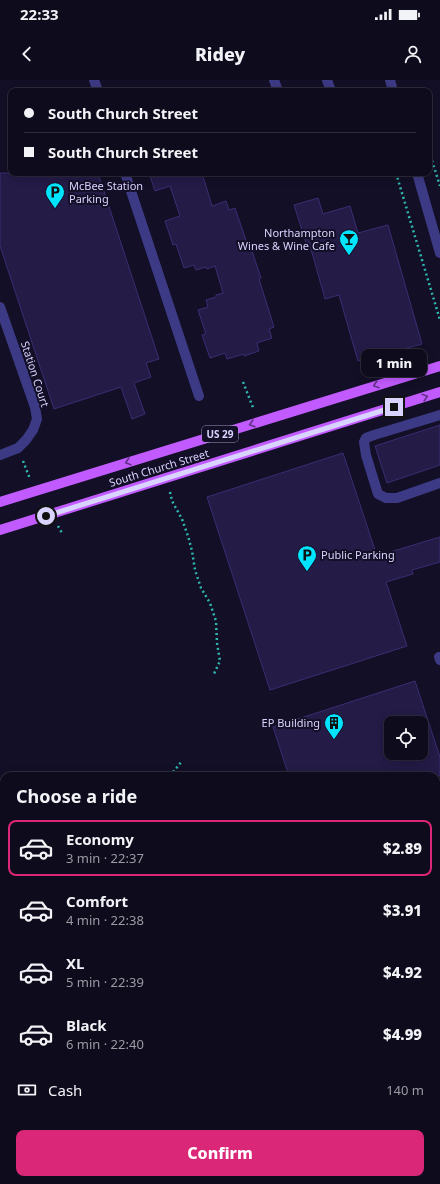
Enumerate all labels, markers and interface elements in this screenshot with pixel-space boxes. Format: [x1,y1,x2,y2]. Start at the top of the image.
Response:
text: 22:33 [20,4,59,24]
text: Ridey [195,42,245,66]
icon: back [16,43,38,65]
icon: person [402,43,424,65]
text: South Church Street [48,103,198,123]
text: South Church Street [48,142,198,162]
place label: McBee Station Parking [69,178,143,206]
parking icon: McBee Station Parking [44,181,66,209]
place label: Northampton Wines & Wine Cafe [238,225,335,253]
bar icon: Northampton Wines & Wine Cafe [338,228,360,256]
street label: Station Court [18,339,53,409]
callout: 1 min [361,349,427,377]
text: 1 min [376,354,412,372]
one-way arrow [373,381,380,389]
one-way arrow [421,393,428,402]
route end [385,398,403,416]
one-way arrow [249,419,256,428]
road number: US 29 [202,426,238,442]
street label: South Church Street [107,445,211,490]
one-way arrow [124,457,131,466]
route start [37,507,55,525]
parking icon: Public Parking [296,544,318,572]
place label: Public Parking [321,547,395,562]
building icon: EP Building [323,712,345,740]
place label: EP Building [262,715,320,730]
map controls [384,716,428,760]
button: locate [384,716,428,760]
text: Choose a ride [16,784,137,808]
text: Economy [66,829,134,849]
icon: car [18,830,54,866]
text: $2.89 [383,838,422,858]
text: 3 min · 22:37 [66,849,144,867]
text: Comfort [66,891,128,911]
icon: car [18,892,54,928]
text: $3.91 [383,900,422,920]
text: 4 min · 22:38 [66,911,144,929]
text: XL [66,953,84,973]
icon: car [18,954,54,990]
text: $4.92 [383,962,422,982]
text: 5 min · 22:39 [66,973,144,991]
text: Black [66,1015,106,1035]
icon: car [18,1016,54,1052]
text: $4.99 [383,1024,422,1044]
text: 6 min · 22:40 [66,1035,144,1053]
icon: cash [16,1079,38,1101]
text: Cash [48,1080,82,1100]
text: 140 m [386,1081,424,1099]
button: Confirm [16,1130,424,1176]

